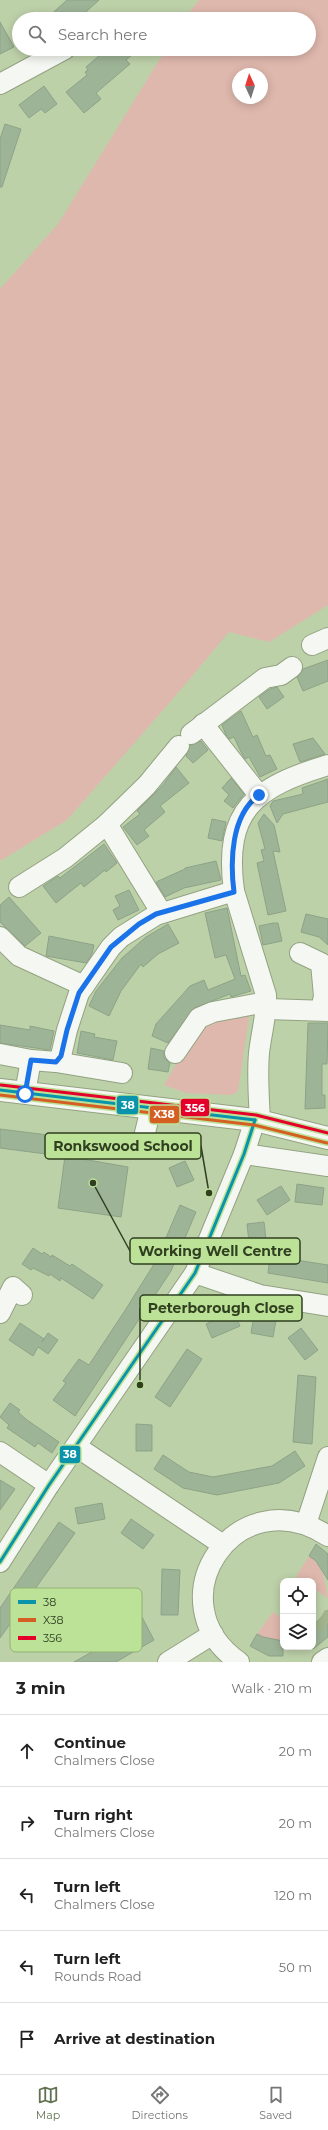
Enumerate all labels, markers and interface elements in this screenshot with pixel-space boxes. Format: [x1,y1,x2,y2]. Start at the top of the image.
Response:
search box [12,12,316,56]
icon: search [26,23,48,45]
text: Search here [58,25,147,44]
north arrow [232,68,268,104]
route end [250,786,268,804]
route start [16,1085,34,1103]
line badge: 38 [116,1095,139,1115]
text: 38 [120,1098,135,1112]
line badge: 356 [180,1098,210,1117]
text: 356 [184,1101,205,1115]
line badge: X38 [149,1105,180,1124]
text: X38 [153,1107,175,1121]
callout: Ronkswood School [45,1133,201,1159]
text: Ronkswood School [53,1137,193,1155]
callout: Working Well Centre [130,1238,300,1264]
text: Working Well Centre [138,1242,292,1260]
callout: Peterborough Close [140,1295,302,1321]
text: Peterborough Close [148,1299,294,1317]
line badge: 38 [59,1445,81,1464]
text: 38 [62,1447,77,1461]
map controls [280,1578,316,1650]
button: locate [280,1578,316,1614]
legend [10,1588,142,1652]
text: 38 [43,1595,56,1609]
text: X38 [43,1613,63,1627]
button: layers [280,1614,316,1650]
text: 356 [43,1631,62,1645]
text: 3 min [16,1678,66,1698]
text: Walk · 210 m [231,1680,312,1696]
text: Continue [54,1733,126,1752]
icon: ahead [16,1740,38,1762]
text: 20 m [279,1743,312,1759]
text: Chalmers Close [54,1752,155,1768]
text: Turn right [54,1805,133,1824]
icon: right [16,1812,38,1834]
text: 20 m [279,1815,312,1831]
text: Chalmers Close [54,1824,155,1840]
text: Turn left [54,1877,121,1896]
icon: left [16,1884,38,1906]
text: 120 m [274,1887,312,1903]
text: Chalmers Close [54,1896,155,1912]
text: Turn left [54,1949,121,1968]
icon: left [16,1956,38,1978]
text: 50 m [279,1959,312,1975]
text: Rounds Road [54,1968,142,1984]
icon: arrive [16,2028,38,2050]
text: Arrive at destination [54,2029,215,2048]
tab: Map [36,2084,60,2122]
tab: Directions [132,2084,188,2122]
tab: Saved [259,2084,292,2122]

